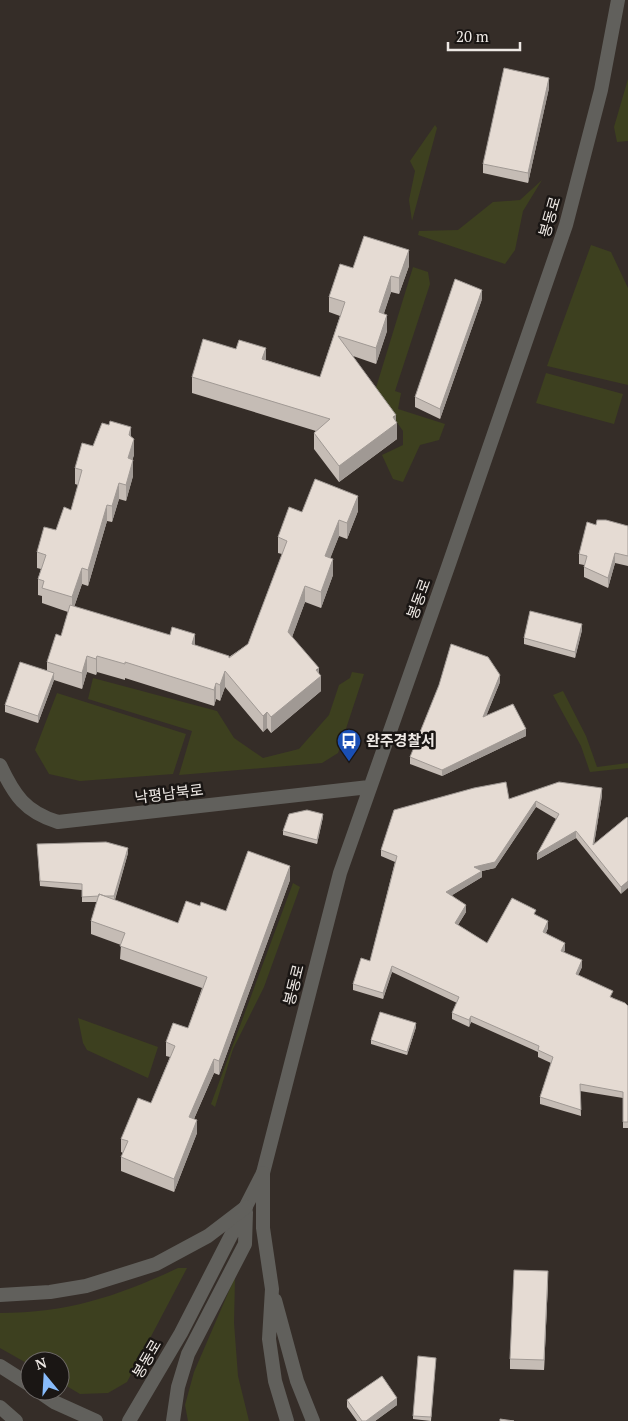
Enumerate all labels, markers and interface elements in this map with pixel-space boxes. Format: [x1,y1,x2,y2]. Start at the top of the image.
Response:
scale bar [448,20,520,52]
text: 20 m [456,26,489,46]
street label: 봉동로 [534,194,564,239]
street label: 봉동로 [402,576,435,622]
bus stop icon: 완주경찰서 [336,728,362,762]
place label: 완주경찰서 [366,730,435,750]
street label: 낙평남북로 [133,779,204,807]
street label: 봉동로 [278,962,308,1007]
street label: 봉동로 [127,1336,165,1381]
north arrow [20,1351,70,1401]
text: N [33,1352,49,1374]

